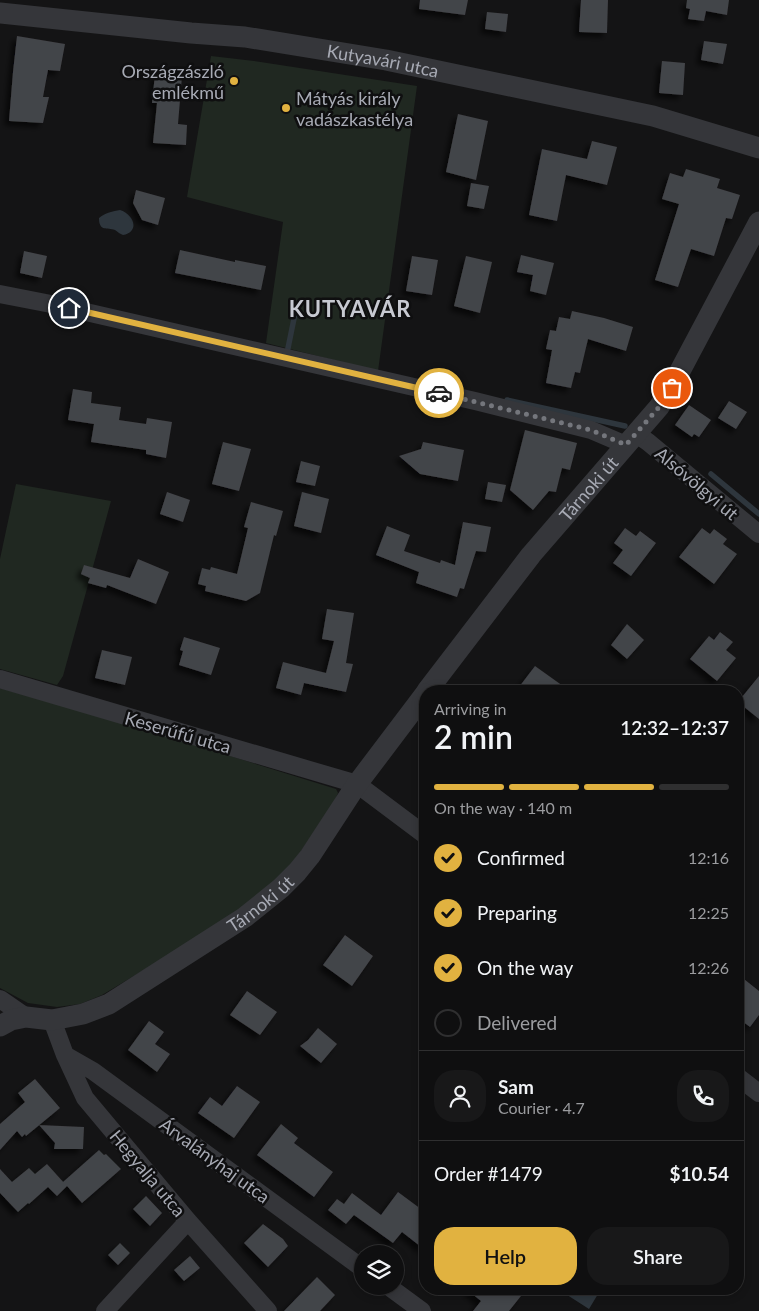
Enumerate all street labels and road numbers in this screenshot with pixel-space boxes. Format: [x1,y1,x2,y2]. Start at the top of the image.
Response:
street label: Kutyavári utca [325,40,441,82]
street label: Alsóvölgyi út [651,442,743,524]
street label: Tárnoki út [554,451,623,526]
street label: Keserűfű utca [122,706,234,758]
street label: Tárnoki út [223,870,299,937]
street label: Árvalányhaj utca [156,1113,274,1207]
street label: Hegyalja utca [105,1125,191,1221]

